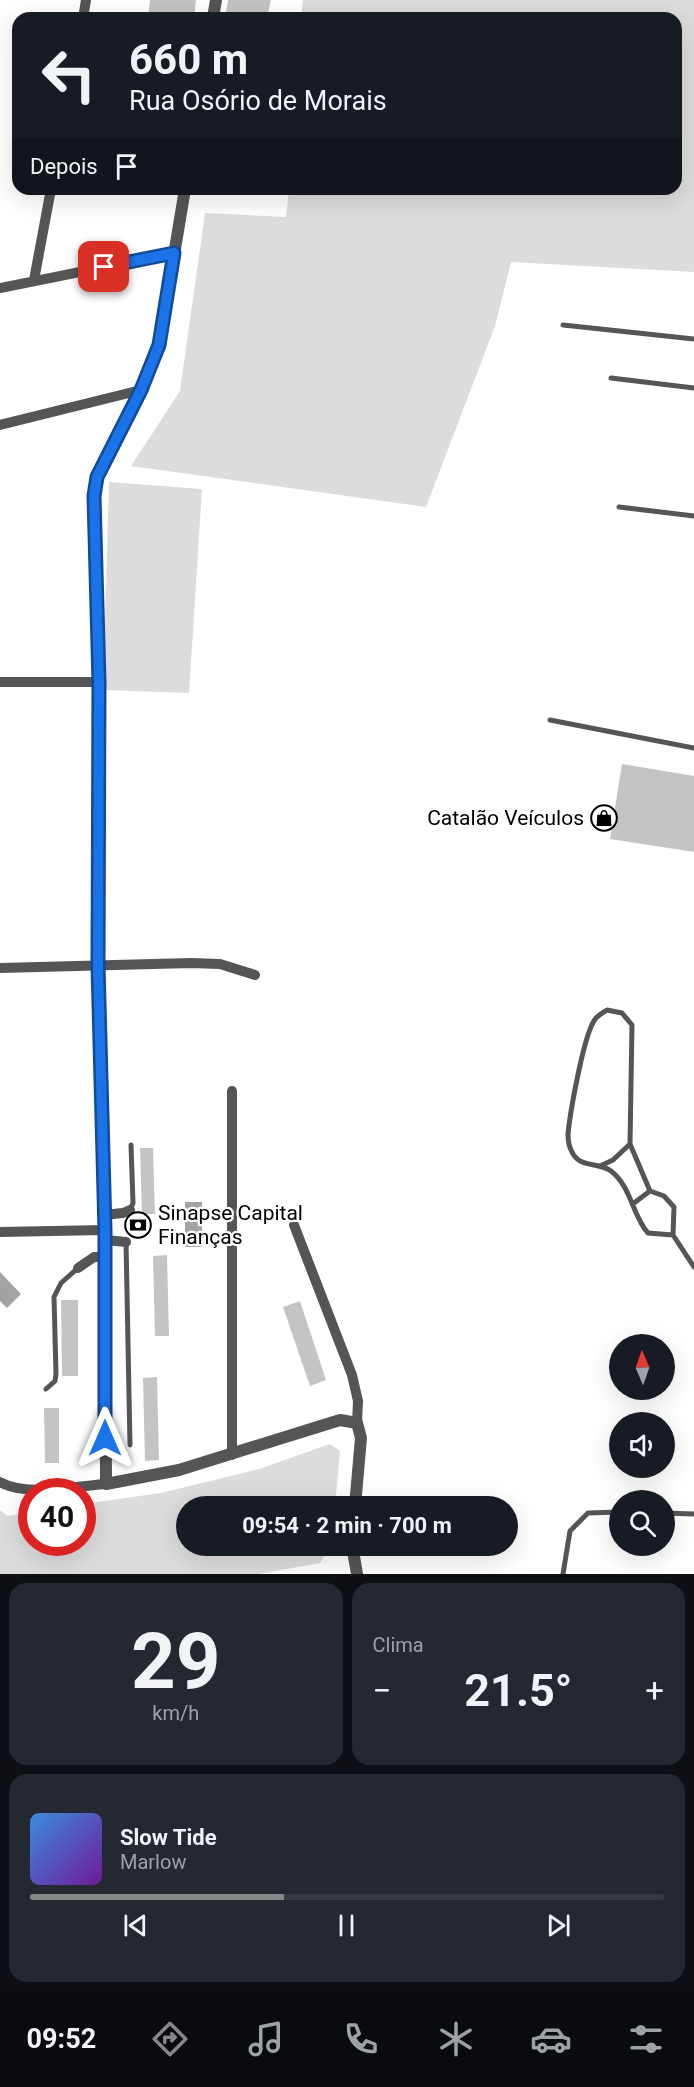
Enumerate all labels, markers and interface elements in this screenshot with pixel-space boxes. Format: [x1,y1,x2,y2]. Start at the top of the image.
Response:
text: 660 m [129,35,248,84]
icon: left [30,36,108,114]
text: Rua Osório de Morais [129,85,387,117]
icon: arrive [110,150,143,183]
text: Depois [30,154,98,179]
pin [78,241,129,292]
icon: arrive [87,250,120,283]
shop icon: Catalão Veículos [589,803,619,833]
place label: Catalão Veículos [427,806,584,830]
place label: Sinapse Capital Finanças [158,1201,303,1249]
bank icon: Sinapse Capital Finanças [123,1210,153,1240]
north arrow [609,1334,675,1400]
map controls [609,1334,675,1556]
position arrow [73,1406,137,1470]
button: sound [609,1412,675,1478]
speed limit sign: 40 [18,1478,96,1556]
button: search [609,1490,675,1556]
text: 09:54 · 2 min · 700 m [242,1513,452,1538]
text: 29 [131,1616,221,1707]
text: Clima [373,1633,424,1657]
text: 21.5° [464,1664,572,1717]
text: − [373,1671,391,1710]
text: + [645,1671,664,1710]
text: km/h [152,1701,199,1725]
text: Slow Tide [120,1825,217,1850]
text: Marlow [120,1850,186,1874]
icon: previous [119,1909,152,1942]
icon: pause [330,1909,363,1942]
icon: next [542,1909,575,1942]
icon: directions [149,2018,191,2060]
icon: music [245,2018,287,2060]
icon: phone [340,2018,382,2060]
icon: climate [435,2018,477,2060]
icon: car [530,2018,572,2060]
icon: filters [625,2018,667,2060]
text: 09:52 [27,2023,96,2055]

